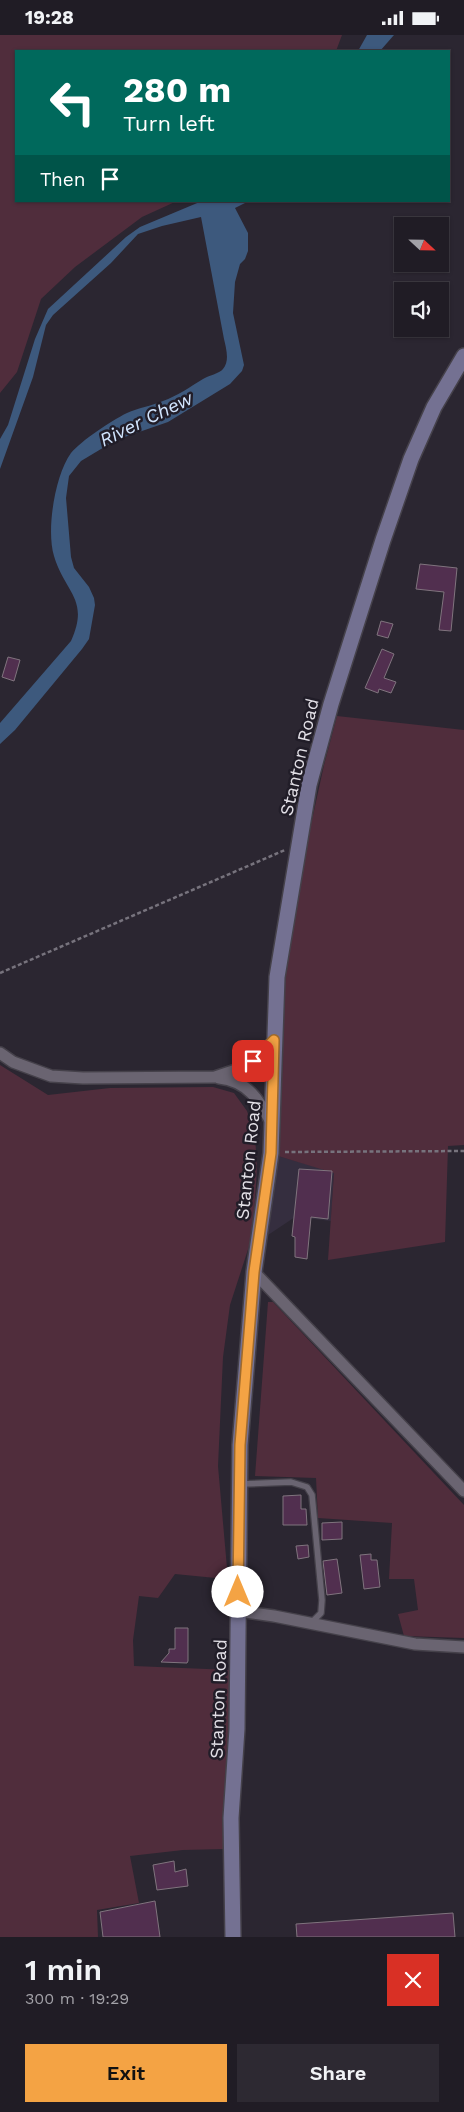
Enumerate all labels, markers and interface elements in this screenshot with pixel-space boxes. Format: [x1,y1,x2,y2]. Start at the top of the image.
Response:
text: 19:28 [25,6,74,29]
text: 280 m [123,69,231,111]
icon: left [40,70,105,135]
text: Turn left [123,111,215,136]
icon: arrive [96,165,124,193]
text: Then [40,168,86,191]
north arrow [394,217,449,273]
map controls [394,217,449,337]
button: sound [394,282,449,337]
water label: River Chew [96,386,197,451]
street label: Stanton Road [275,696,323,818]
pin [232,1040,274,1082]
icon: arrive [239,1047,267,1075]
street label: Stanton Road [231,1099,265,1221]
position arrow [211,1565,263,1617]
street label: Stanton Road [205,1639,231,1759]
text: 1 min [25,1952,102,1987]
button: close [387,1954,439,2006]
text: 300 m · 19:29 [25,1989,129,2008]
button: Exit [25,2044,227,2102]
button: Share [237,2044,439,2102]

